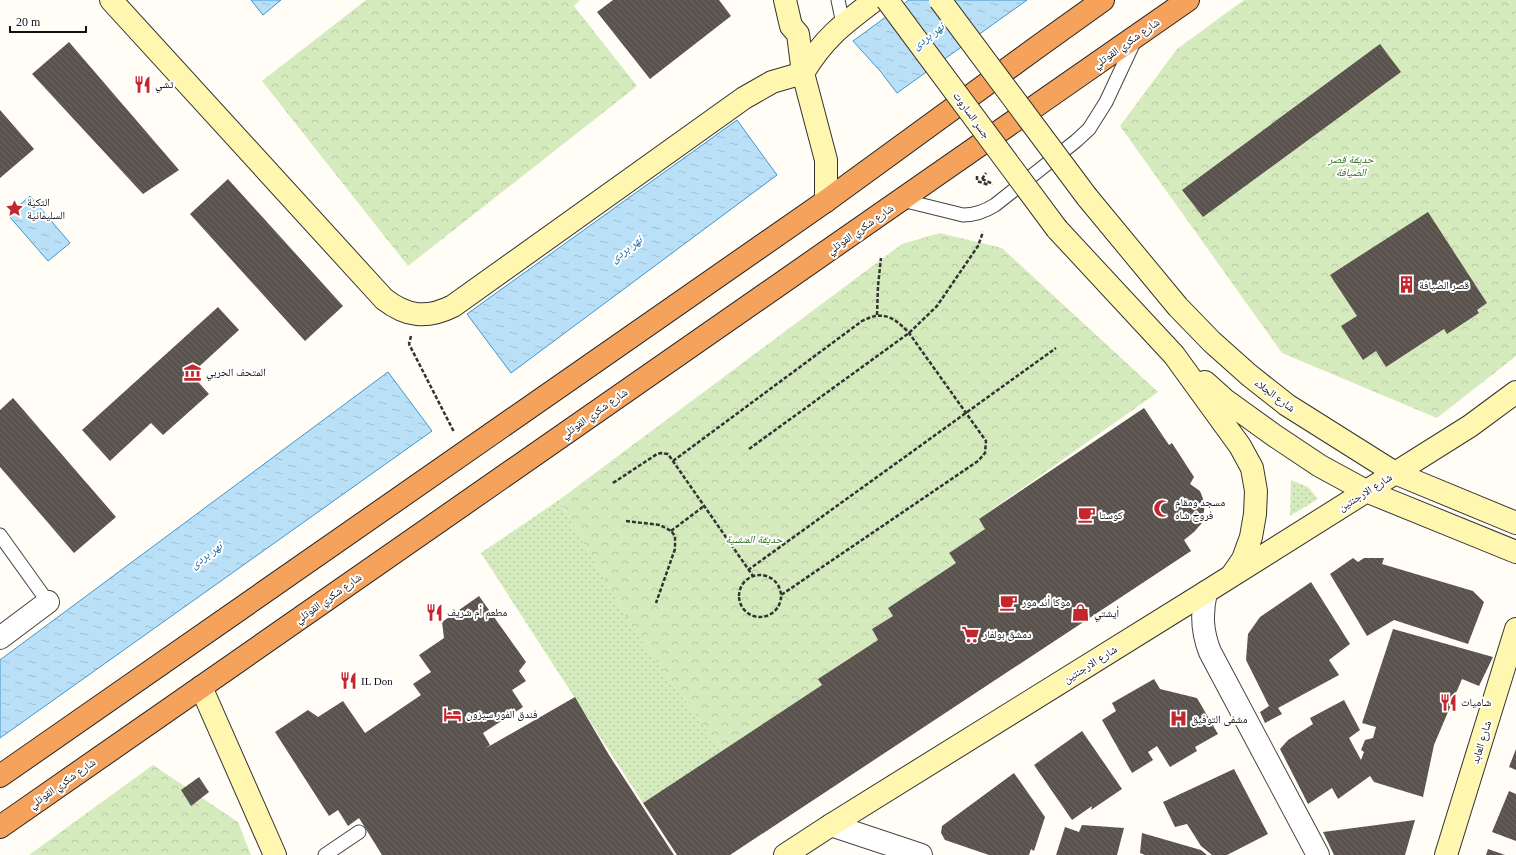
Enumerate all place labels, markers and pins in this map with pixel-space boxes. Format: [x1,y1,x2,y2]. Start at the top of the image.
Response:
restaurant icon: تشي [132,74,152,94]
place label: تشي [155,78,174,93]
place label: التكية السليمانية [27,196,65,221]
place icon: التكية السليمانية [4,198,24,218]
building icon: قصر الضيافة [1396,275,1416,295]
place label: قصر الضيافة [1419,279,1470,291]
museum icon: المتحف الحربي [183,362,203,382]
place label: المتحف الحربي [206,366,266,381]
place label: مسجد ومقام فروخ شاه [1175,496,1225,522]
mosque icon: مسجد ومقام فروخ شاه [1152,498,1172,518]
cafe icon: كوستا [1076,505,1096,525]
place label: كوستا [1099,509,1123,521]
cafe icon: موكا أند مور [999,592,1019,612]
place label: موكا أند مور [1021,595,1070,608]
restaurant icon: مطعم أم شريف [424,602,444,622]
shop icon: أيشتي [1071,603,1091,623]
place label: مطعم أم شريف [447,605,507,620]
place label: أيشتي [1094,606,1119,622]
supermarket icon: دمشق بولفار [960,624,980,644]
place label: دمشق بولفار [982,628,1032,641]
restaurant icon: IL Don [338,671,358,691]
place label: IL Don [361,675,393,687]
restaurant icon: شاميات [1438,692,1458,712]
place label: شاميات [1461,696,1491,708]
hotel icon: فندق الفور سيزون [443,704,463,724]
place label: فندق الفور سيزون [466,708,538,721]
hospital icon: مشفى التوفيق [1168,709,1188,729]
place label: مشفى التوفيق [1191,713,1248,726]

